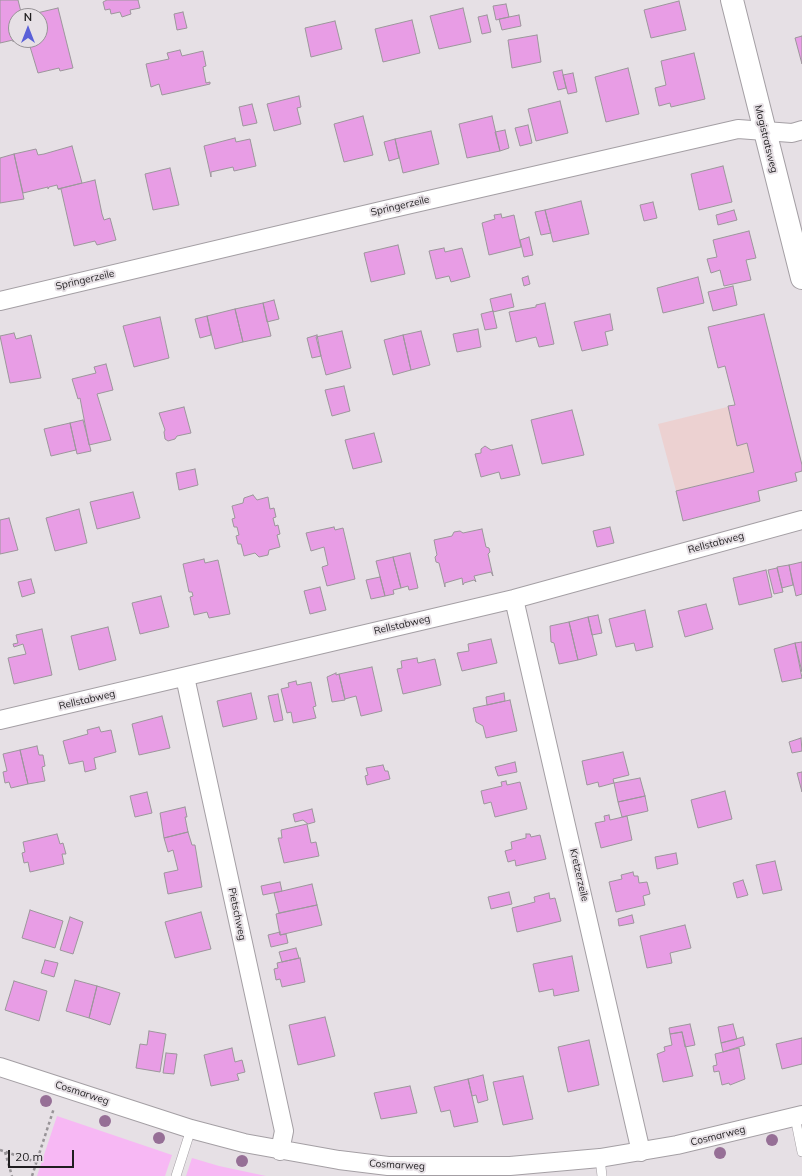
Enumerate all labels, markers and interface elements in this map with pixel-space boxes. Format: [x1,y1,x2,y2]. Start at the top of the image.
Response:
north arrow [8,8,48,48]
text: N [24,10,32,24]
street label: Magistratsweg [752,104,780,174]
street label: Springerzeile [369,193,431,219]
street label: Springerzeile [54,267,116,293]
street label: Rellstabweg [687,530,745,556]
street label: Rellstabweg [373,613,431,637]
street label: Rellstabweg [58,688,116,712]
street label: Kretzerzeile [567,847,591,903]
street label: Pietschweg [226,887,248,941]
street label: Cosmarweg [54,1079,110,1107]
street label: Cosmarweg [689,1123,747,1149]
scale bar [10,1142,76,1168]
text: 20 m [15,1149,43,1164]
street label: Cosmarweg [369,1158,425,1172]

